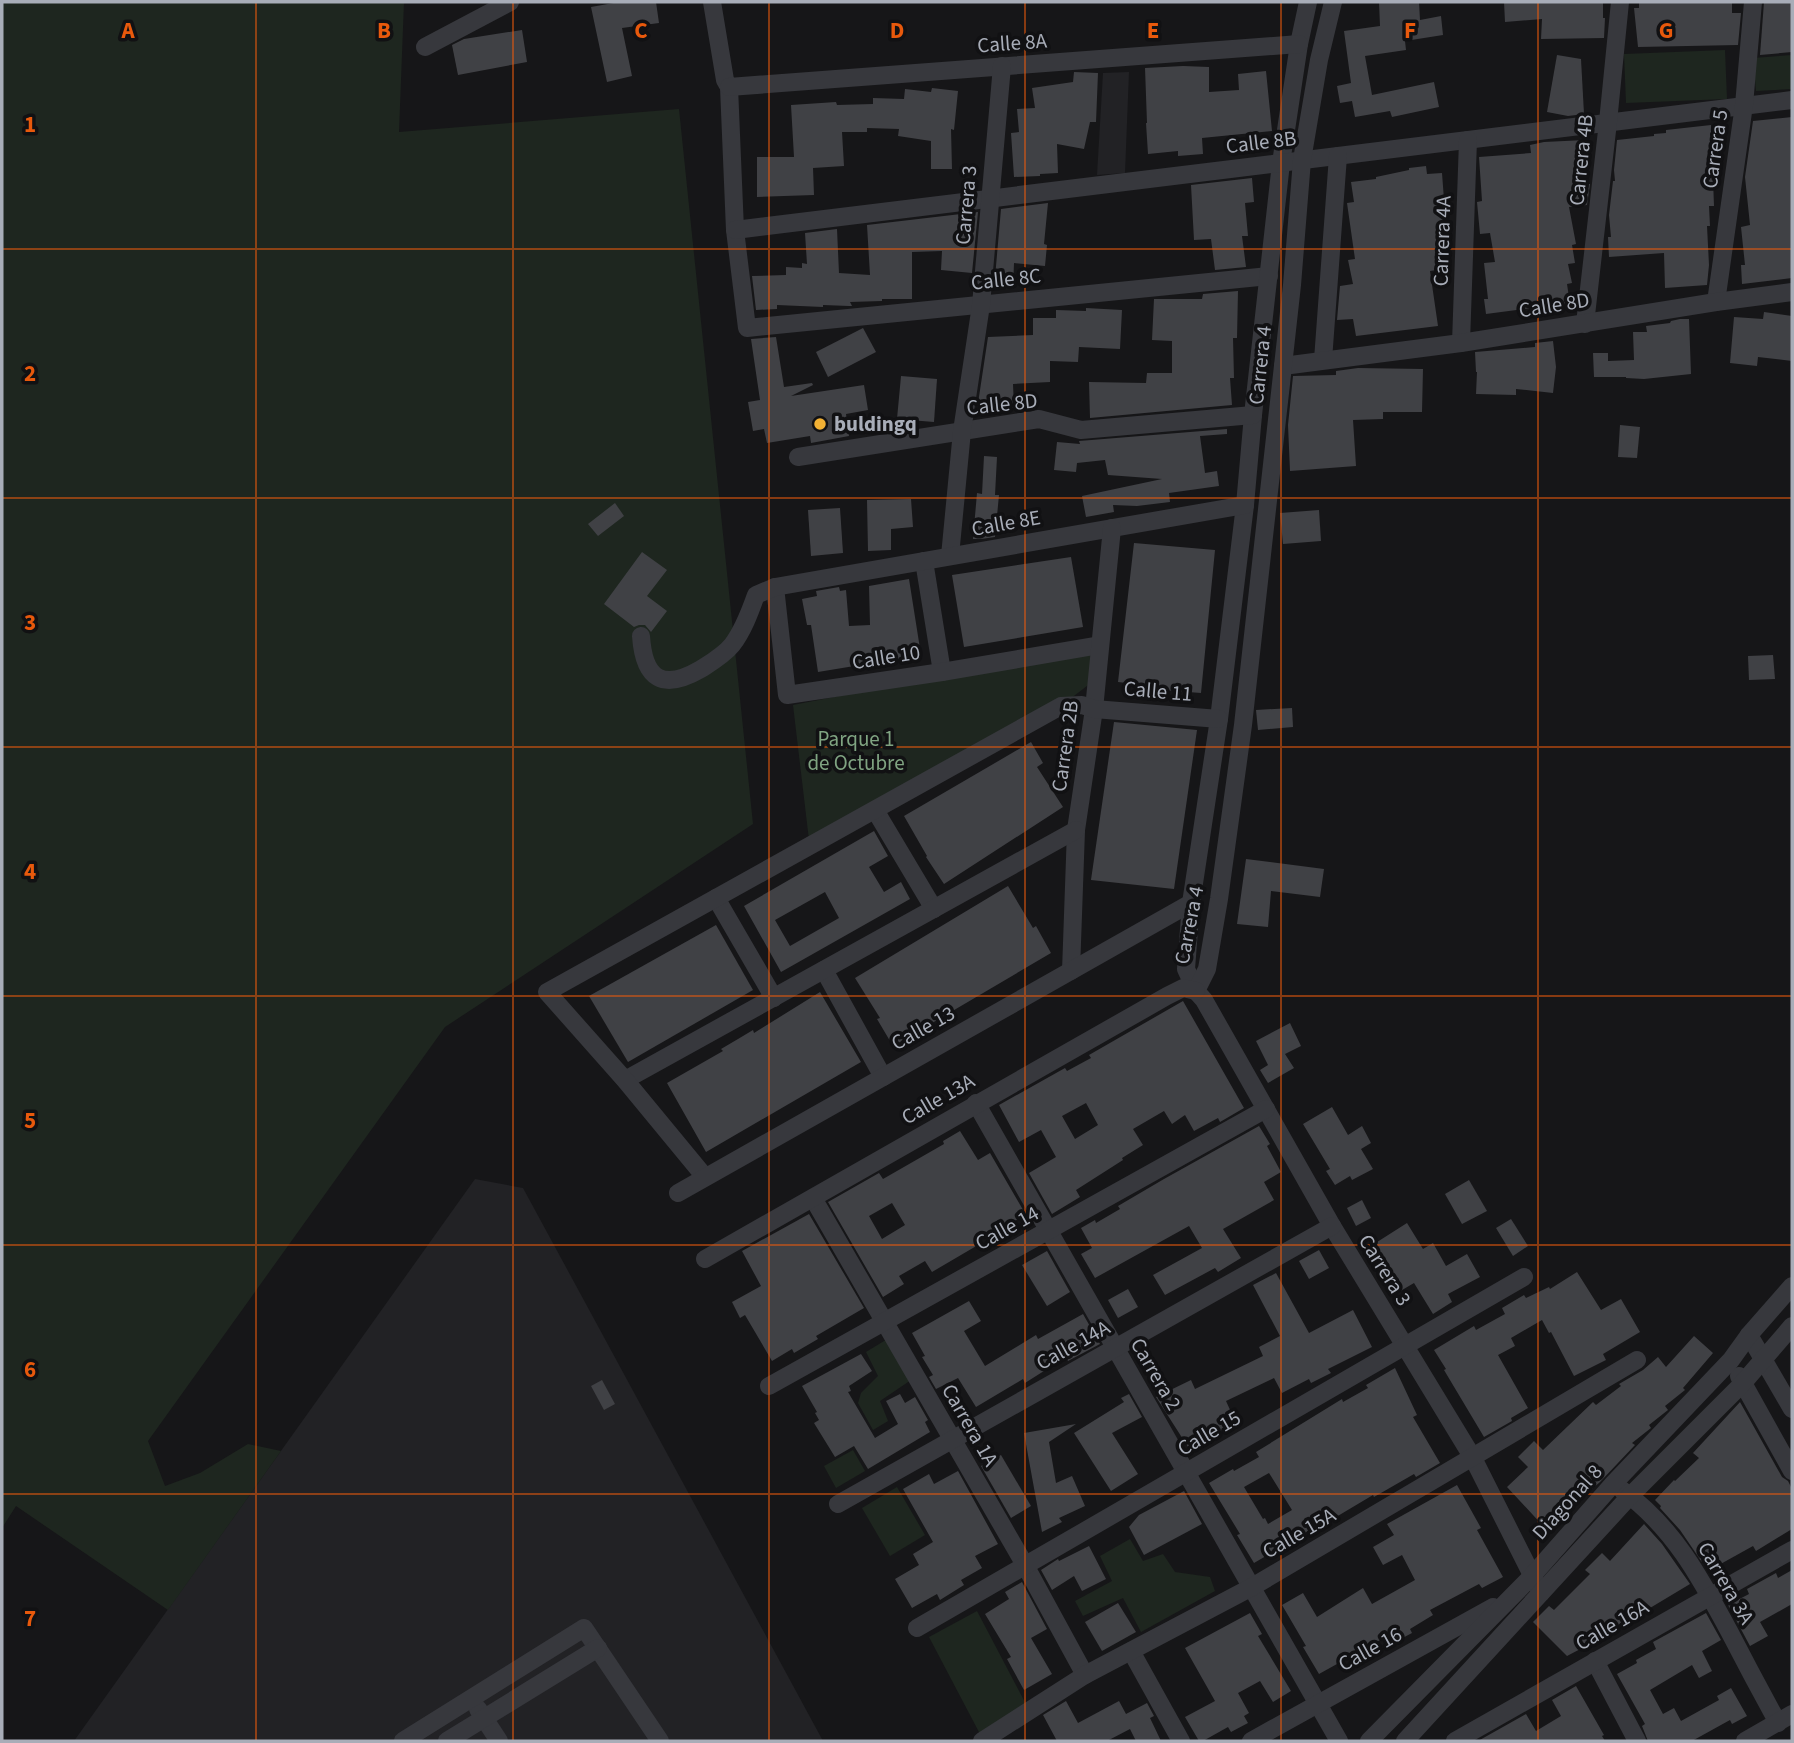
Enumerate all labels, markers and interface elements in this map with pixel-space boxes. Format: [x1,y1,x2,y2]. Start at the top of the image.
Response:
text: A [120,14,135,47]
text: B [377,14,391,47]
text: C [634,14,648,47]
text: D [890,14,904,47]
text: E [1147,14,1159,47]
text: F [1404,14,1416,47]
text: G [1659,14,1673,47]
street label: Calle 8A [976,26,1048,60]
text: 1 [24,108,36,141]
street label: Carrera 5 [1695,108,1735,190]
street label: Carrera 4B [1561,113,1601,207]
street label: Calle 8B [1224,123,1298,161]
street label: Carrera 3 [948,164,984,246]
street label: Carrera 4A [1425,195,1459,287]
street label: Calle 8C [969,260,1043,298]
street label: Calle 8D [1516,285,1592,325]
street label: Carrera 4 [1241,324,1279,406]
text: 2 [24,357,36,390]
street label: Calle 8D [965,385,1039,423]
place label: buldingq [834,409,917,439]
marker: buldingq [812,416,828,432]
street label: Calle 8E [969,502,1043,544]
text: 3 [24,606,36,639]
street label: Calle 10 [850,637,922,677]
street label: Calle 11 [1122,673,1194,709]
street label: Carrera 2B [1044,698,1086,794]
park label: Parque 1 de Octubre [807,724,905,778]
text: 4 [24,855,36,888]
street label: Carrera 4 [1167,883,1211,967]
street label: Calle 13 [886,998,960,1058]
street label: Calle 13A [896,1066,981,1132]
text: 5 [24,1104,36,1137]
street label: Calle 14 [970,1198,1044,1258]
street label: Carrera 3 [1351,1228,1419,1312]
street label: Calle 14A [1031,1312,1116,1378]
street label: Carrera 2 [1123,1332,1189,1416]
text: 6 [24,1353,36,1386]
street label: Carrera 1A [934,1378,1006,1472]
street label: Calle 15 [1172,1403,1246,1463]
street label: Diagonal 8 [1525,1458,1609,1546]
street label: Calle 15A [1257,1500,1342,1566]
street label: Carrera 3A [1690,1536,1762,1630]
street label: Calle 16A [1570,1592,1655,1658]
text: 7 [24,1602,36,1635]
street label: Calle 16 [1333,1619,1407,1679]

